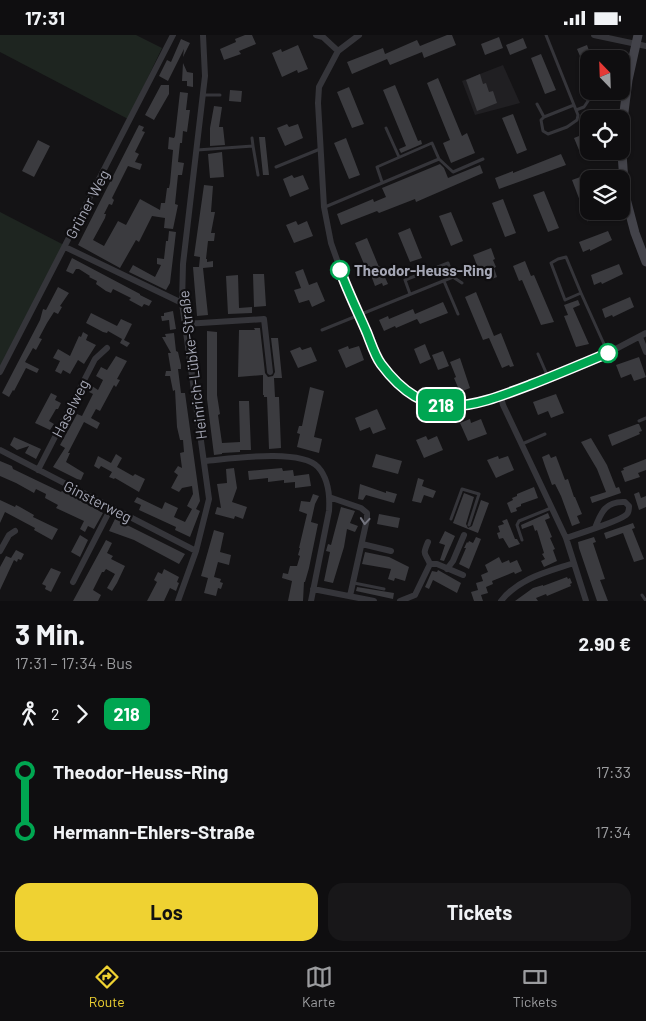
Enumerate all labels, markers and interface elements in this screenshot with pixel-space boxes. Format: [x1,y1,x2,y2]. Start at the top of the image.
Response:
text: 17:31 [25,6,65,29]
north arrow [580,50,630,100]
map controls [580,50,630,220]
button: locate [580,110,630,160]
street label: Grüner Weg [61,166,113,242]
button: layers [580,170,630,220]
marker: Theodor-Heuss-Ring [330,260,350,280]
place label: Theodor-Heuss-Ring [354,261,492,279]
street label: Heinrich-Lübke-Straße [174,289,210,441]
unlabelled marker [598,343,618,363]
street label: Haselweg [48,376,92,440]
line badge: 218 [412,389,470,421]
text: 218 [428,394,454,416]
street label: Ginsterweg [61,476,135,526]
one-way arrow [360,517,371,525]
text: 3 Min. [15,617,86,651]
text: 2.90 € [578,632,631,655]
text: 17:31 – 17:34 · Bus [15,653,132,672]
icon: walk [15,700,43,728]
icon: forward [68,700,96,728]
text: 218 [114,703,140,725]
text: 2 [51,704,60,723]
text: Theodor-Heuss-Ring [53,760,228,783]
text: 17:33 [596,762,631,781]
text: Hermann-Ehlers-Straße [53,820,255,843]
text: 17:34 [595,822,631,841]
button: Los [15,883,318,941]
button: Tickets [328,883,631,941]
tab: Route [89,963,125,1010]
tab: Karte [302,963,335,1010]
tab: Tickets [513,963,557,1010]

